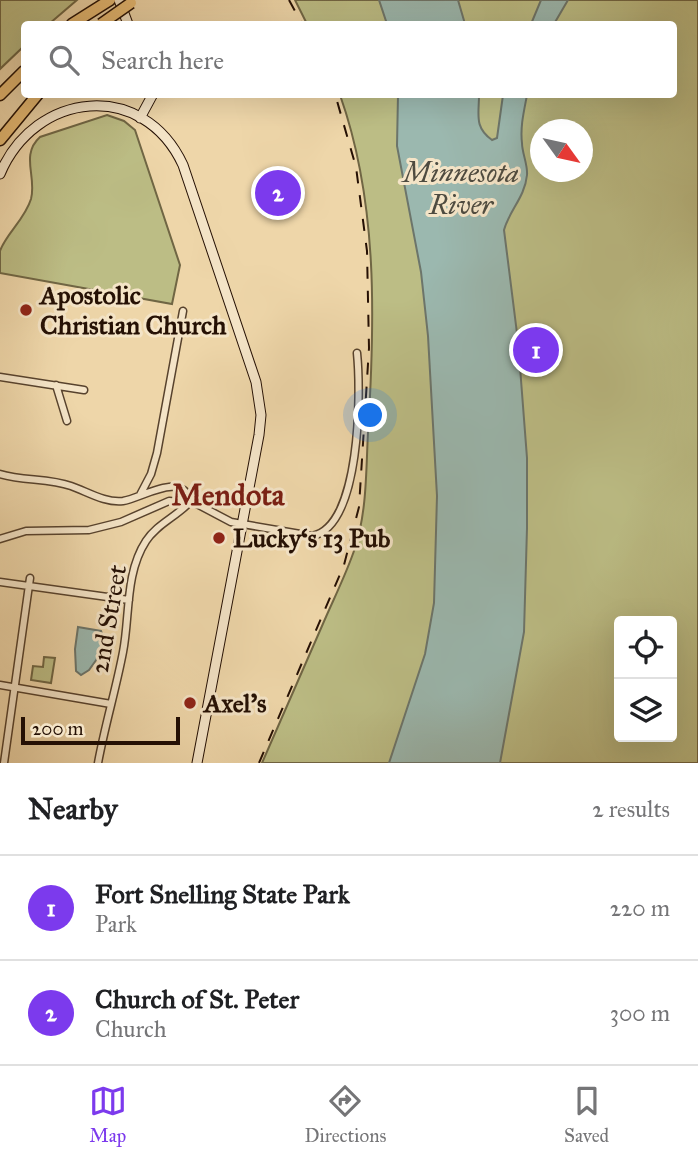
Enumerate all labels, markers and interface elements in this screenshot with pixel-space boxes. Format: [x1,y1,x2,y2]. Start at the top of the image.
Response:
search box [21,21,677,98]
icon: search [45,41,83,79]
text: Search here [101,44,224,76]
north arrow [530,119,593,182]
water label: Minnesota River [400,155,519,222]
pin: 2 [255,167,301,219]
place label: Apostolic Christian Church [38,279,227,341]
marker: Apostolic Christian Church [18,302,34,318]
pin: 1 [513,324,559,376]
your location [353,398,387,432]
district label: Mendota [171,477,286,513]
place label: Lucky‘s 13 Pub [233,522,391,554]
marker: Lucky‘s 13 Pub [211,530,227,546]
street label: 2nd Street [83,562,133,676]
map controls [614,616,677,742]
button: locate [614,616,677,679]
button: layers [614,679,677,742]
place label: Axel's [202,687,267,719]
marker: Axel's [182,695,198,711]
scale bar [21,714,180,746]
text: 200 m [32,717,84,740]
text: Nearby [28,791,118,827]
text: 2 results [592,795,670,823]
text: Fort Snelling State Park [95,878,350,910]
text: 1 [46,894,56,922]
text: 220 m [610,894,670,922]
text: Park [95,910,137,938]
text: Church of St. Peter [95,983,299,1015]
text: 2 [45,999,57,1027]
text: 300 m [610,999,670,1027]
text: Church [95,1015,167,1043]
tab: Map [89,1082,127,1147]
tab: Directions [304,1082,386,1147]
tab: Saved [564,1082,609,1147]

